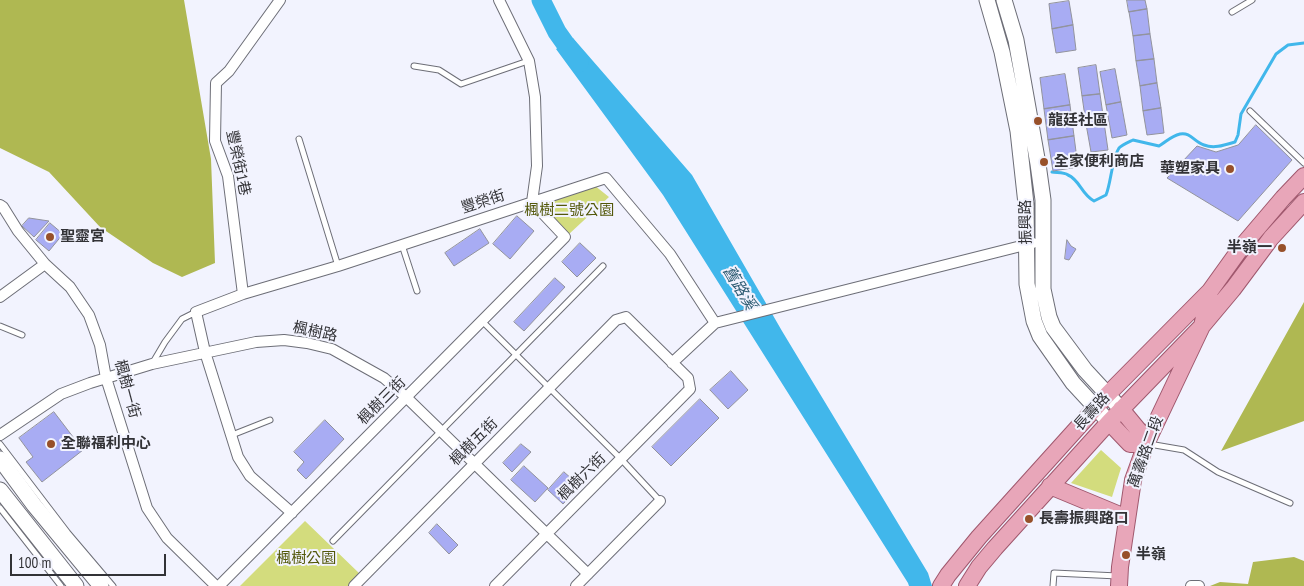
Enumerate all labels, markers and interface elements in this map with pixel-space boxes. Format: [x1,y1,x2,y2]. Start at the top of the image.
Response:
place label: 龍廷社區 [1048,112,1108,130]
marker: 龍廷社區 [1032,115,1044,127]
street label: 豐榮街1巷 [222,128,254,198]
place label: 全家便利商店 [1054,153,1144,171]
marker: 全家便利商店 [1038,156,1050,168]
place label: 華塑家具 [1160,160,1220,178]
marker: 華塑家具 [1224,163,1236,175]
street label: 豐榮街 [459,186,507,218]
street label: 振興路 [1017,199,1035,245]
park label: 楓樹二號公園 [524,202,614,220]
place label: 聖靈宮 [60,228,105,246]
marker: 聖靈宮 [44,231,56,243]
place label: 半嶺一 [1227,239,1272,257]
marker: 半嶺一 [1276,242,1288,254]
water label: 舊路溪 [718,262,760,314]
street label: 楓樹路 [291,319,339,345]
street label: 楓樹一街 [111,358,143,420]
street label: 楓樹三街 [354,373,410,429]
street label: 長壽路 [1070,389,1114,435]
street label: 楓樹五街 [446,414,502,470]
street label: 萬壽路二段 [1125,414,1167,490]
place label: 全聯福利中心 [61,435,151,453]
marker: 全聯福利中心 [45,438,57,450]
street label: 楓樹六街 [554,449,610,505]
place label: 長壽振興路口 [1039,510,1129,528]
marker: 長壽振興路口 [1023,513,1035,525]
scale bar [12,544,169,576]
place label: 半嶺 [1136,546,1166,564]
marker: 半嶺 [1120,549,1132,561]
park label: 楓樹公園 [276,550,336,568]
text: 100 m [18,553,51,572]

